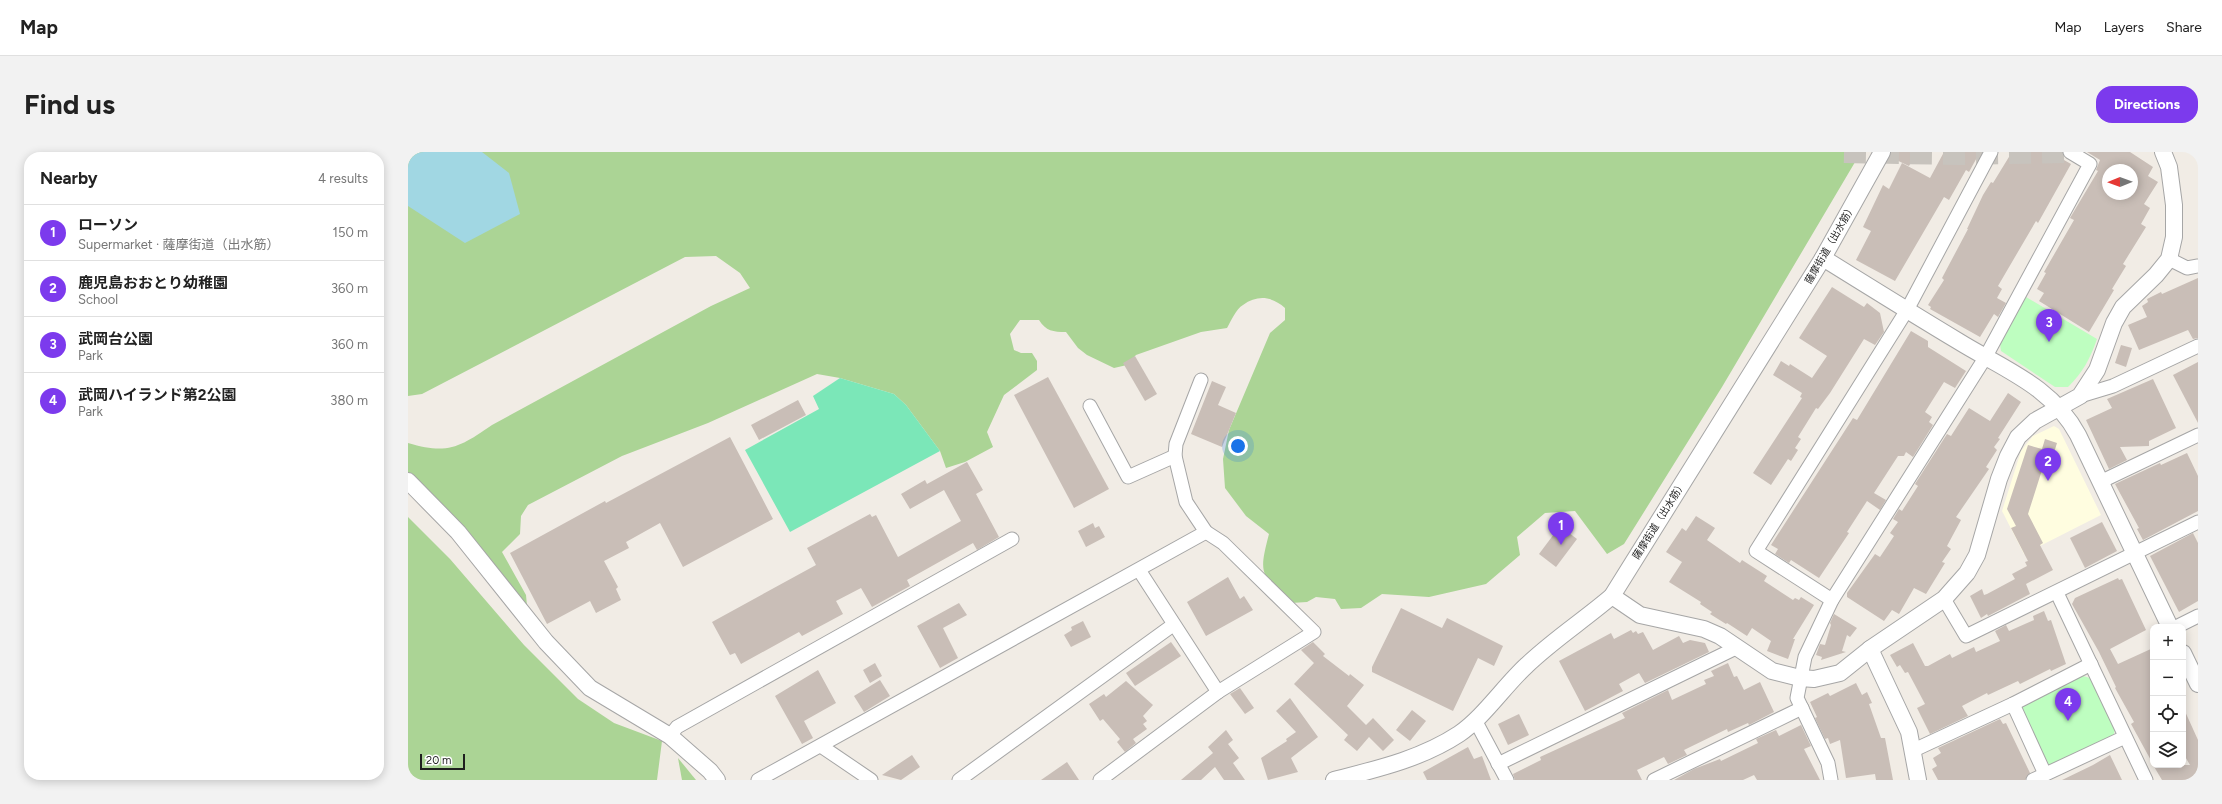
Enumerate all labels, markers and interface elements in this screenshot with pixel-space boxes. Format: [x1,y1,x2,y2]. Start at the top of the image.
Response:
text: Map [20,16,58,39]
text: Map [2054,19,2082,36]
text: Layers [2104,19,2144,36]
text: Share [2166,19,2202,36]
button: Directions [2096,86,2198,123]
text: Find us [24,87,115,121]
north arrow [2102,164,2138,200]
text: Nearby [40,168,98,188]
text: 4 results [318,171,368,186]
street label: 薩摩街道（出水筋） [1802,202,1858,286]
text: ローソン [78,216,138,234]
text: 1 [50,225,56,240]
text: 150 m [333,225,368,240]
text: Supermarket · 薩摩街道（出水筋） [78,237,279,252]
text: 鹿児島おおとり幼稚園 [78,274,228,292]
text: 2 [49,281,57,296]
text: 360 m [331,281,368,296]
text: School [78,292,118,307]
pin: 3 [2036,309,2062,342]
text: 武岡台公園 [78,330,153,348]
text: 3 [49,337,57,352]
text: 360 m [331,337,368,352]
text: Park [78,348,103,363]
text: 武岡ハイランド第2公園 [78,386,236,404]
text: 4 [49,393,57,408]
text: 380 m [330,393,368,408]
text: Park [78,404,103,419]
your location [1228,436,1248,456]
pin: 2 [2035,448,2061,481]
street label: 薩摩街道（出水筋） [1630,478,1688,562]
pin: 1 [1548,512,1574,545]
map controls [2150,624,2186,768]
button: + [2150,624,2186,660]
button: − [2150,660,2186,696]
pin: 4 [2055,688,2081,721]
button: locate [2150,696,2186,732]
button: layers [2150,732,2186,768]
scale bar [420,752,465,771]
text: 20 m [426,754,451,767]

